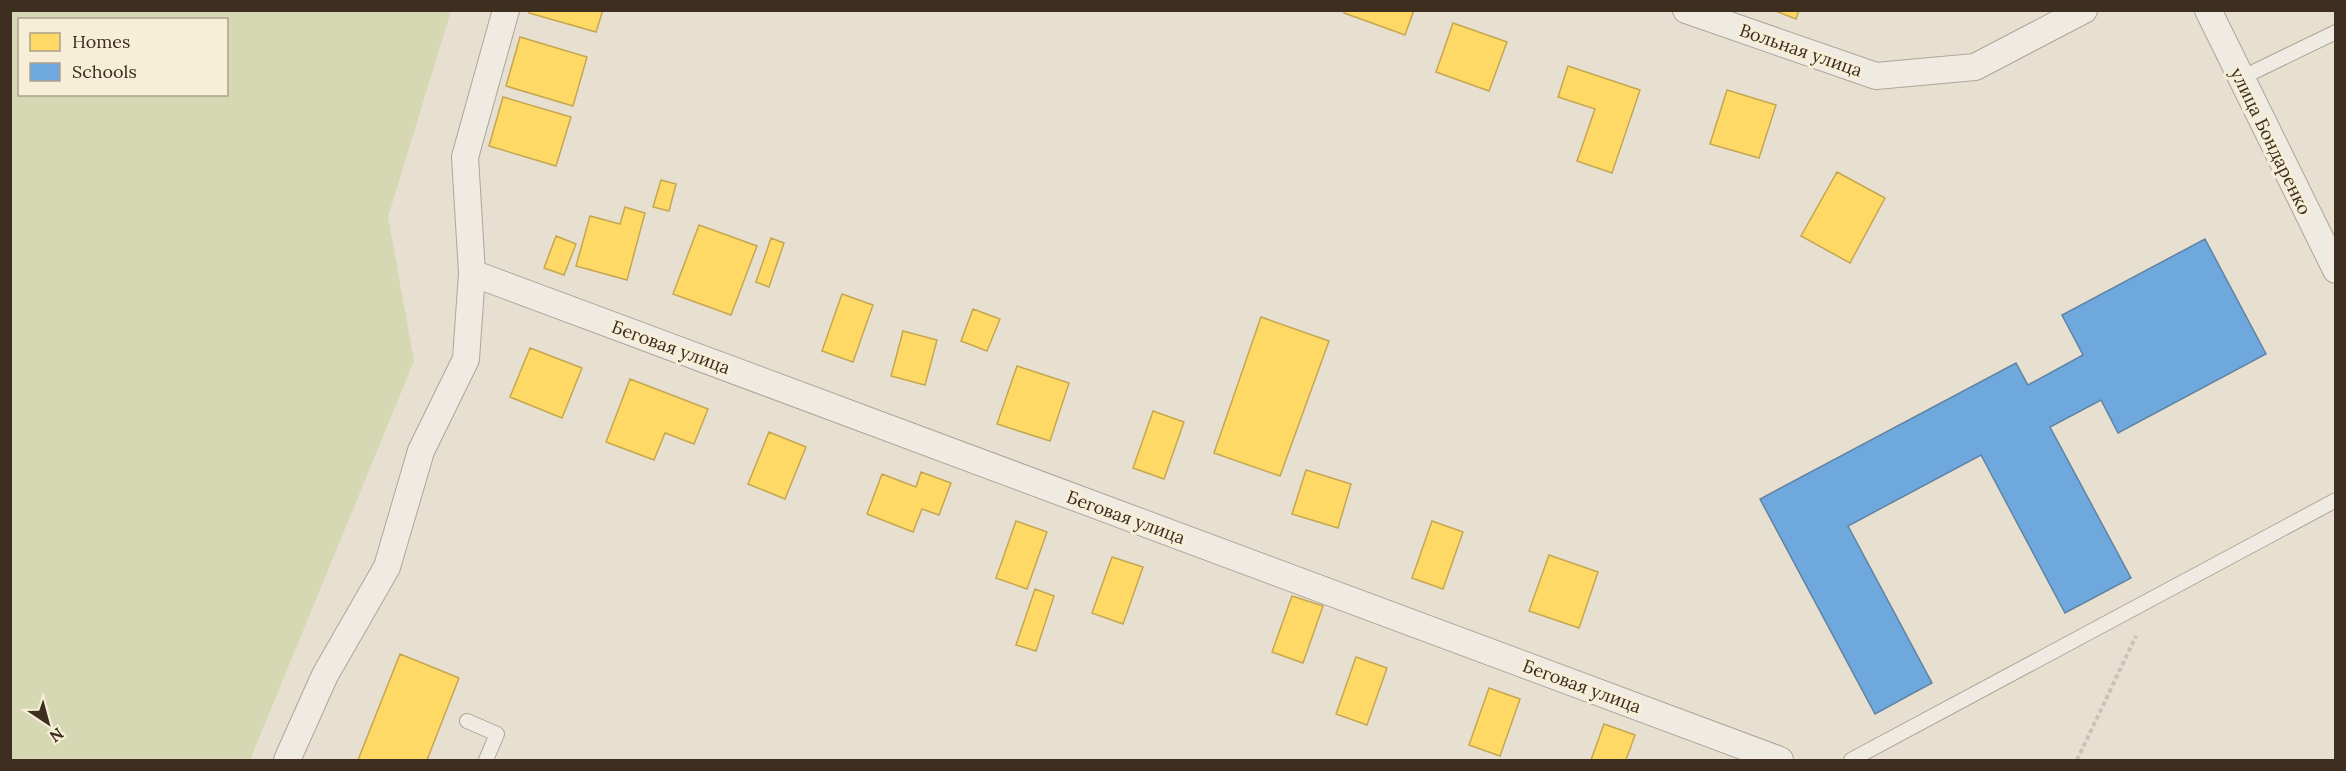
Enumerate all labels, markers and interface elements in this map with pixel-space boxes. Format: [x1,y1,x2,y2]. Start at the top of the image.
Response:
legend [18,18,228,96]
street label: Вольная улица [1737,18,1865,82]
text: Homes [72,30,130,53]
text: Schools [72,60,137,83]
street label: улица Бондаренко [2225,64,2317,218]
street label: Беговая улица [609,315,733,379]
street label: Беговая улица [1064,485,1188,549]
street label: Беговая улица [1520,654,1644,718]
north arrow [18,693,78,753]
text: N [46,723,68,747]

